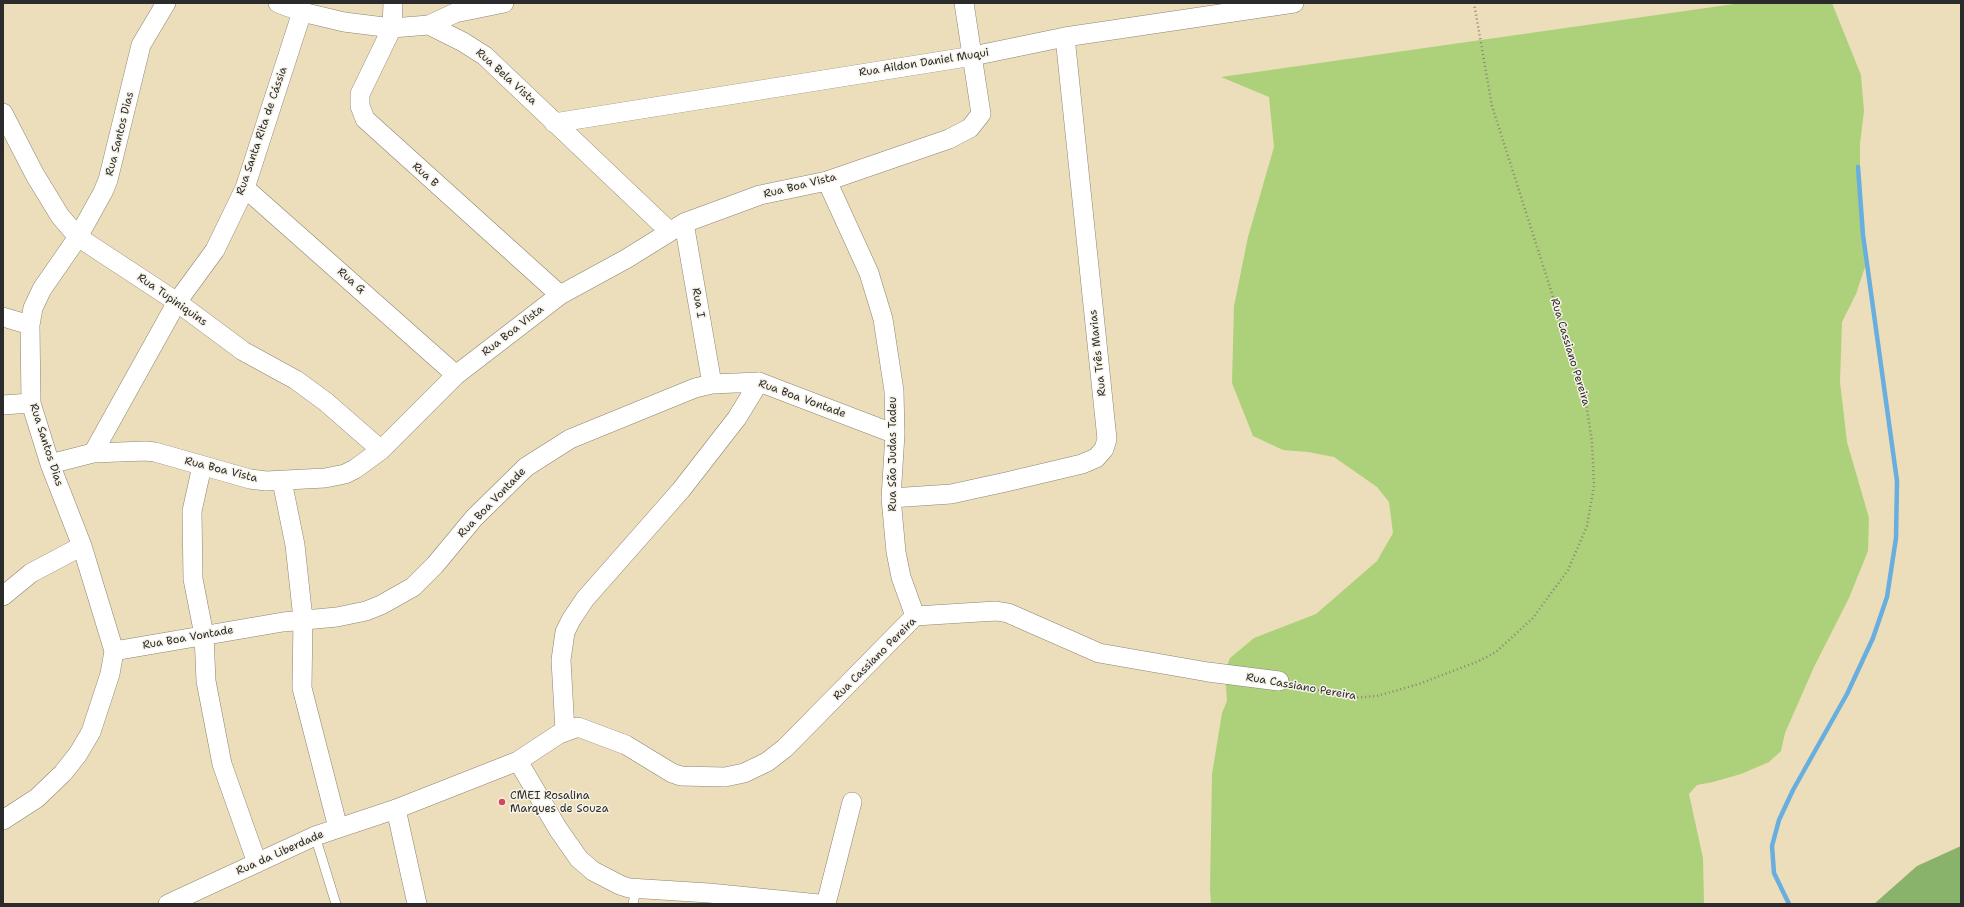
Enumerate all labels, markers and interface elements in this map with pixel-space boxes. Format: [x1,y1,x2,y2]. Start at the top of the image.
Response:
street label: Rua Bela Vista [473,46,539,108]
street label: Rua Aildon Daniel Muqui [858,46,990,80]
street label: Rua Santa Rita de Cássia [234,65,290,197]
street label: Rua Santos Dias [103,91,137,177]
street label: Rua B [409,160,441,190]
street label: Rua Boa Vista [762,171,838,201]
street label: Rua G [334,265,368,297]
street label: Rua Tupiniquins [134,271,210,329]
street label: Rua I [689,287,707,319]
street label: Rua Cassiano Pereira [1547,297,1593,407]
street label: Rua Boa Vista [479,303,547,359]
street label: Rua Três Marias [1087,309,1109,397]
street label: Rua Boa Vontade [756,377,848,421]
street label: Rua São Judas Tadeu [886,397,900,511]
street label: Rua Santos Dias [26,402,66,488]
street label: Rua Boa Vista [183,455,259,485]
street label: Rua Boa Vontade [455,465,529,541]
street label: Rua Cassiano Pereira [831,615,919,703]
street label: Rua Boa Vontade [142,624,234,652]
street label: Rua Cassiano Pereira [1245,671,1357,703]
place label: CMEI Rosalina Marques de Souza [510,789,608,815]
marker: CMEI Rosalina Marques de Souza [497,797,507,807]
street label: Rua da Liberdade [234,828,326,878]

